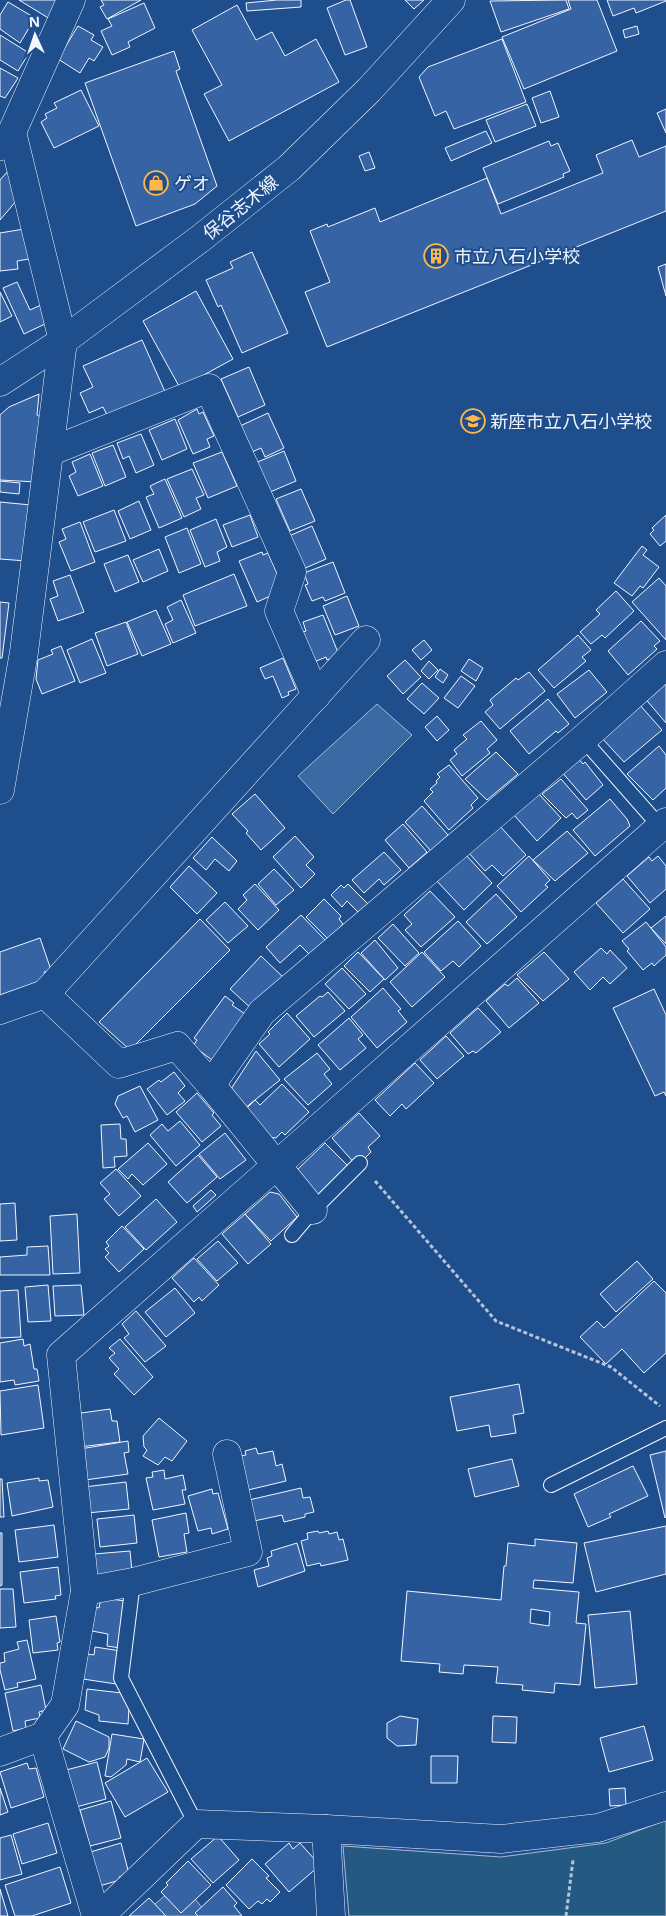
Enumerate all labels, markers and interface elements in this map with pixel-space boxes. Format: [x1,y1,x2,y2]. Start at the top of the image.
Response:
north arrow [10,10,60,60]
text: N [28,12,40,31]
street label: 保谷志木線 [197,169,283,245]
shop icon: ゲオ [143,170,169,196]
place label: ゲオ [174,171,210,195]
building icon: 市立八石小学校 [423,243,449,269]
place label: 市立八石小学校 [454,244,580,268]
school or university icon: 新座市立八石小学校 [460,408,486,434]
place label: 新座市立八石小学校 [490,409,652,433]

